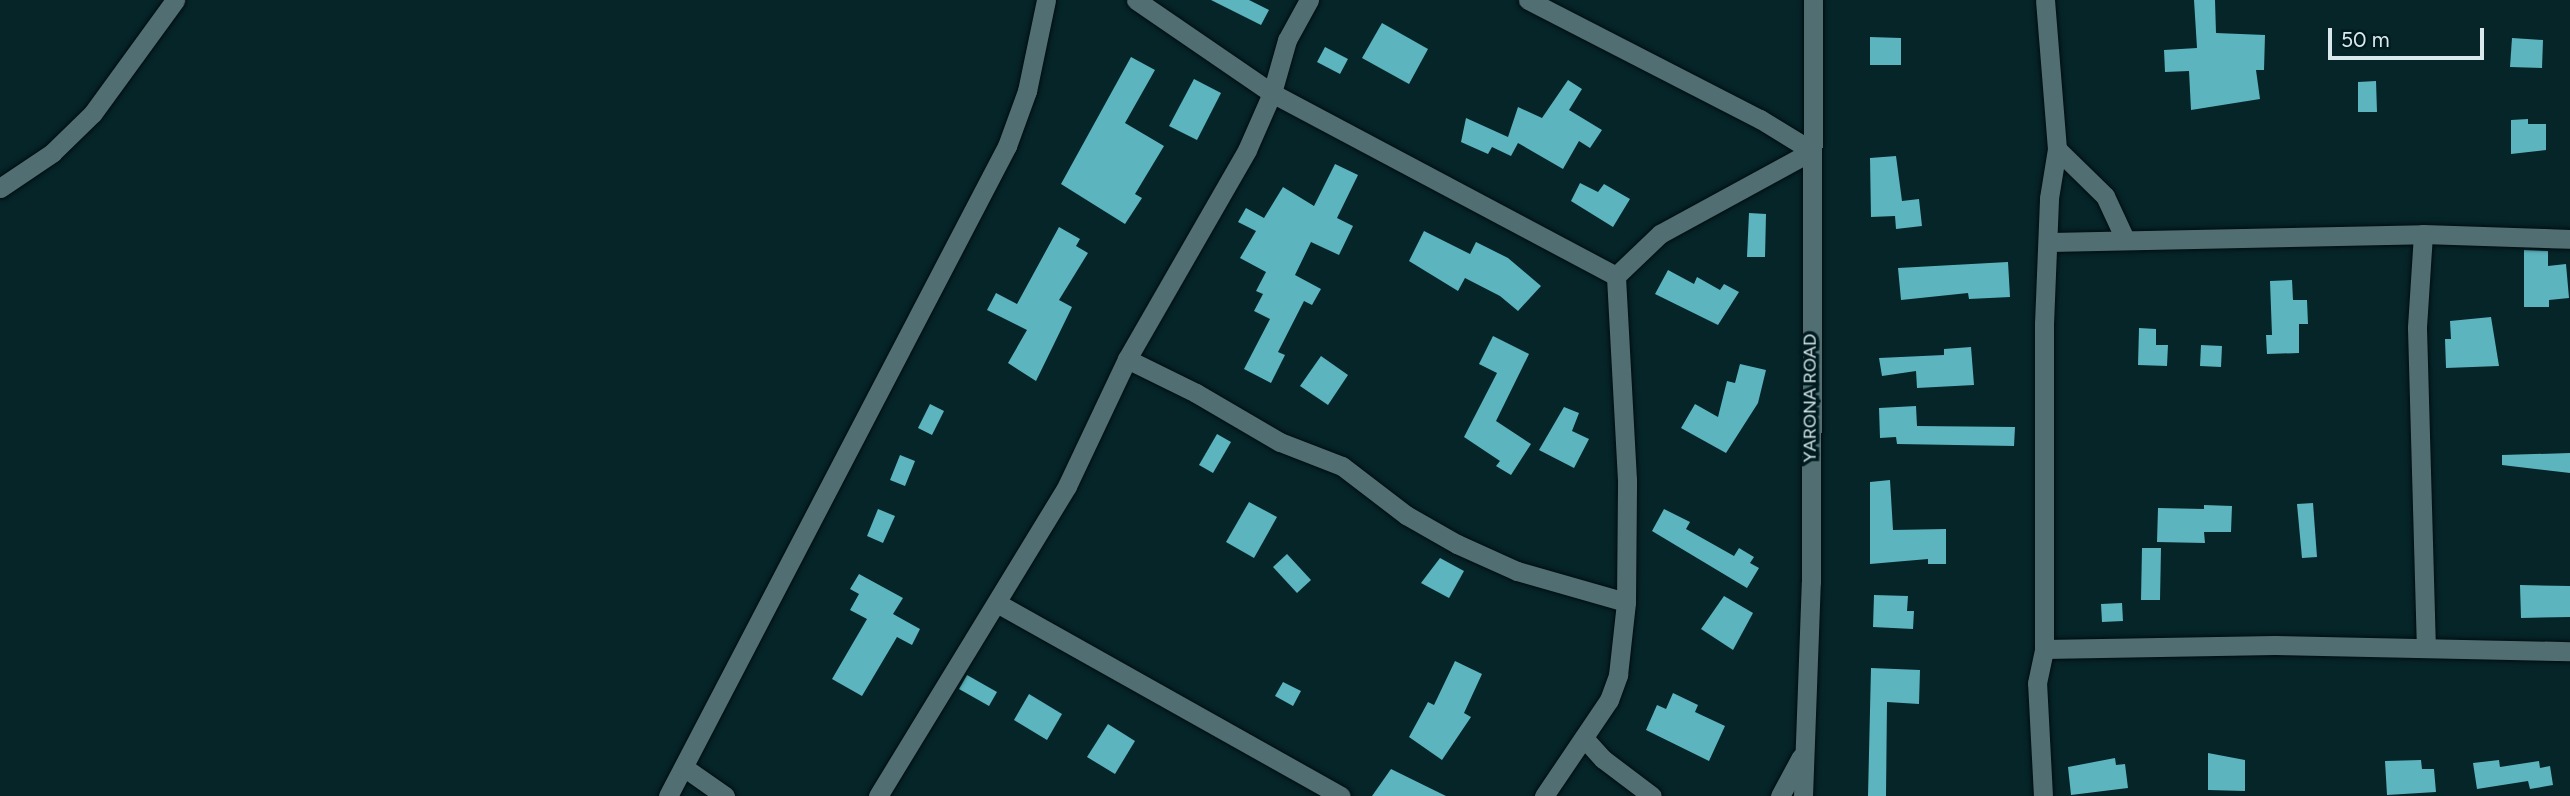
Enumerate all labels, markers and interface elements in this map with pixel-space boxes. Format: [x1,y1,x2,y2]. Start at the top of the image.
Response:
scale bar [2332,14,2488,58]
text: 50 m [2341,27,2390,52]
street label: YARONA ROAD [1799,334,1821,462]

